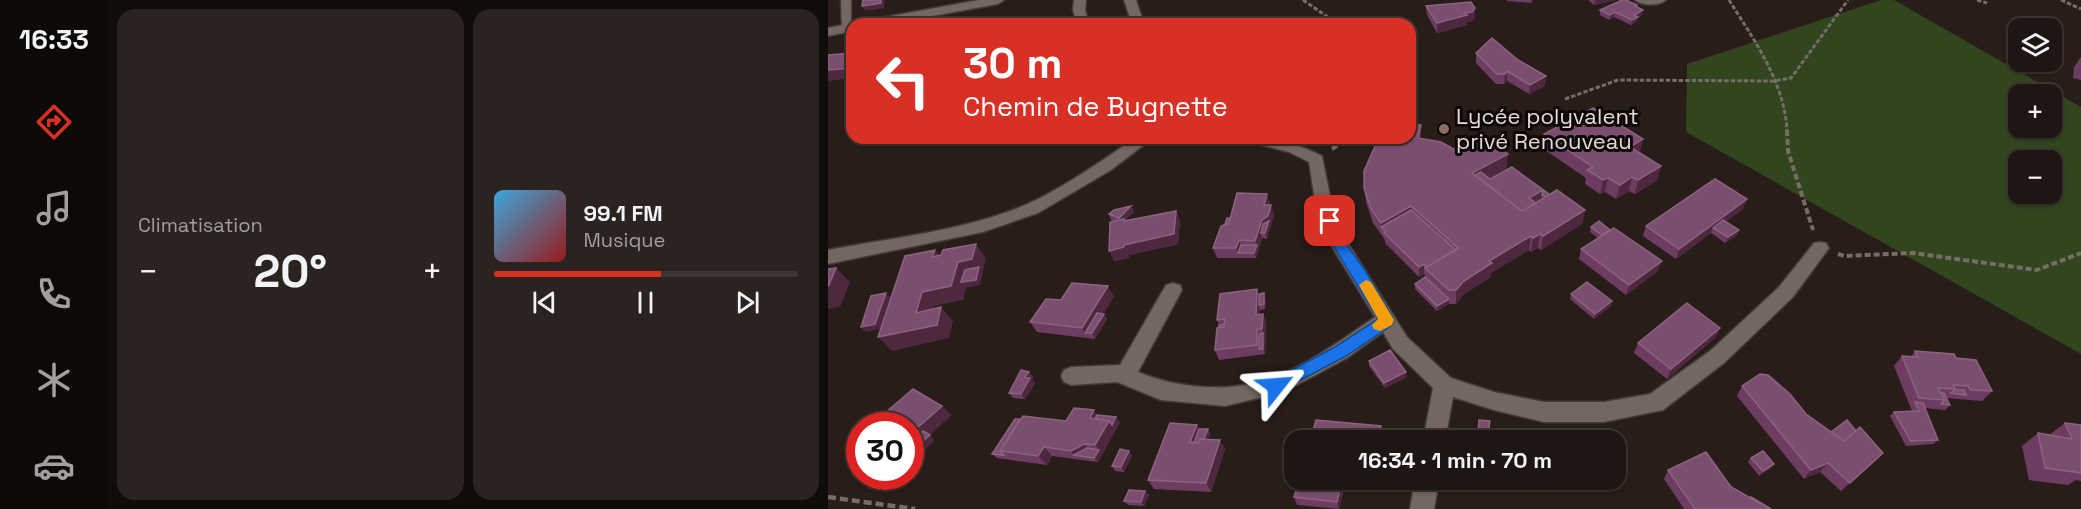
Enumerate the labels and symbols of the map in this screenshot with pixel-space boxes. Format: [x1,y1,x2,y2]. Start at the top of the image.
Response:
place label: Lycée polyvalent privé Renouveau [1456,102,1639,155]
marker: Lycée polyvalent privé Renouveau [1437,122,1451,136]
pin [1304,195,1355,246]
position arrow [1244,354,1308,418]
speed limit sign: 30 [846,412,924,490]

